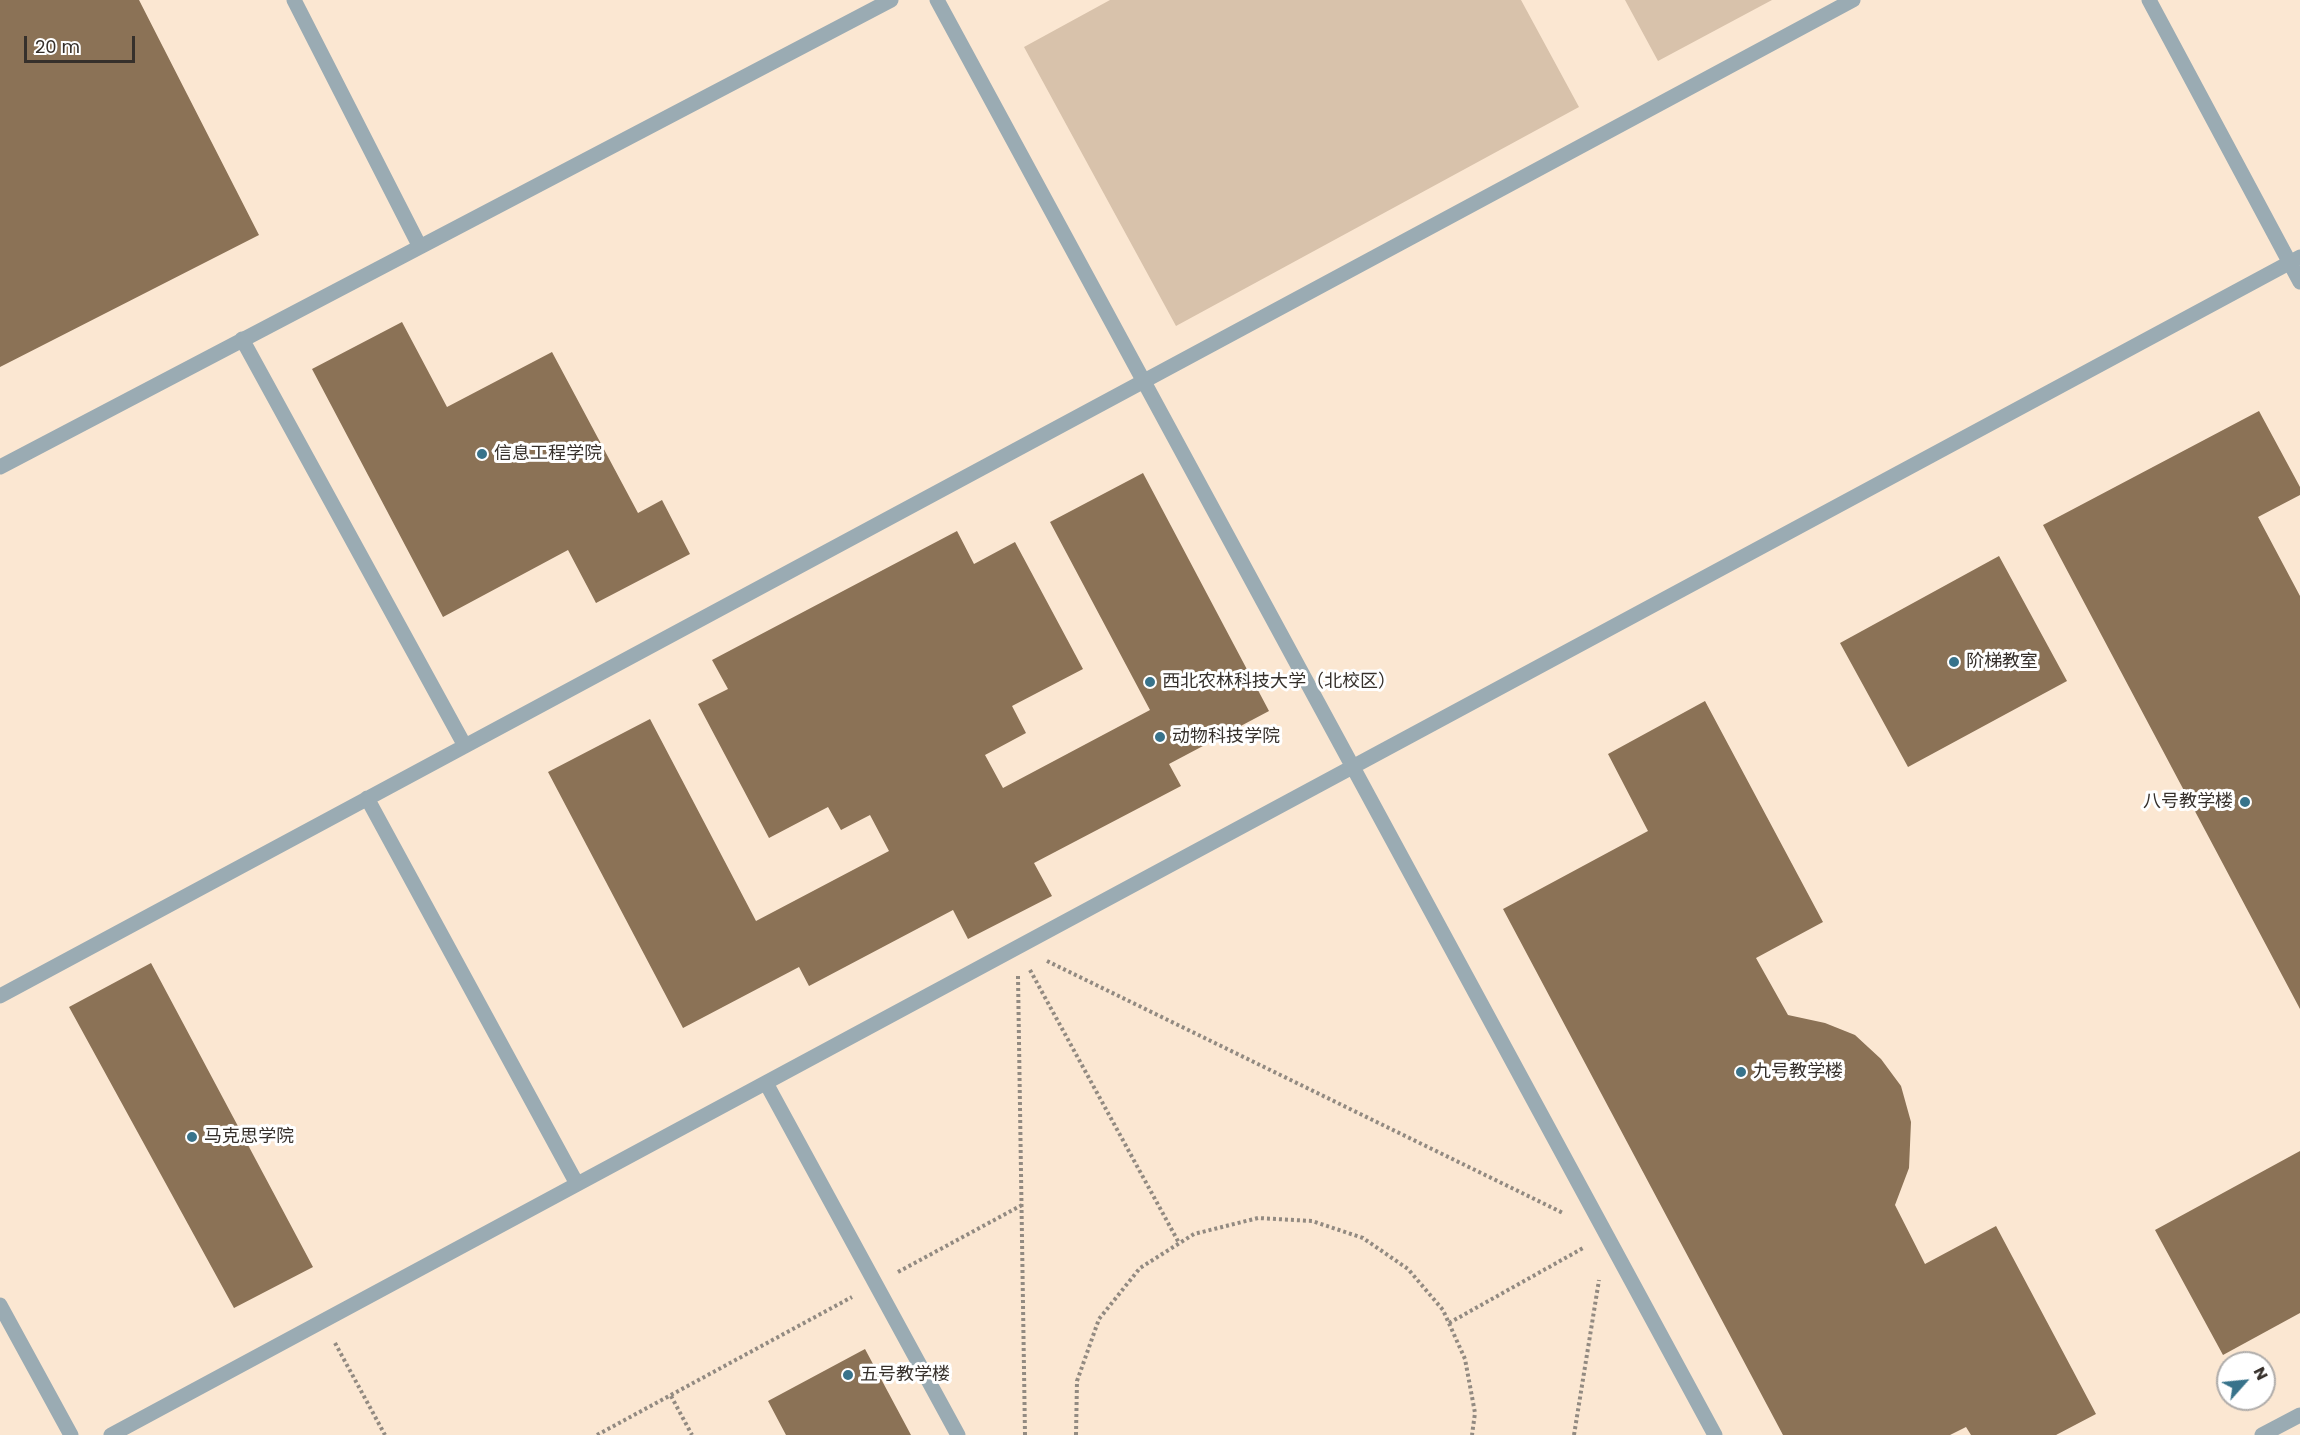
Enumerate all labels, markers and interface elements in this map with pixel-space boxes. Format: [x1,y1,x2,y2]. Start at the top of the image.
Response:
scale bar [27,24,138,62]
text: 20 m [35,34,80,59]
place label: 信息工程学院 [494,443,602,465]
marker: 信息工程学院 [475,447,489,461]
place label: 阶梯教室 [1966,651,2038,673]
marker: 阶梯教室 [1947,655,1961,669]
place label: 西北农林科技大学（北校区） [1162,671,1396,693]
marker: 西北农林科技大学（北校区） [1143,675,1157,689]
place label: 动物科技学院 [1172,726,1280,748]
marker: 动物科技学院 [1153,730,1167,744]
place label: 八号教学楼 [2143,791,2233,813]
marker: 八号教学楼 [2238,795,2252,809]
place label: 九号教学楼 [1753,1061,1843,1083]
marker: 九号教学楼 [1734,1065,1748,1079]
place label: 马克思学院 [204,1126,294,1148]
marker: 马克思学院 [185,1130,199,1144]
north arrow [2216,1351,2276,1411]
text: N [2248,1363,2274,1384]
place label: 五号教学楼 [860,1364,950,1386]
marker: 五号教学楼 [841,1368,855,1382]

